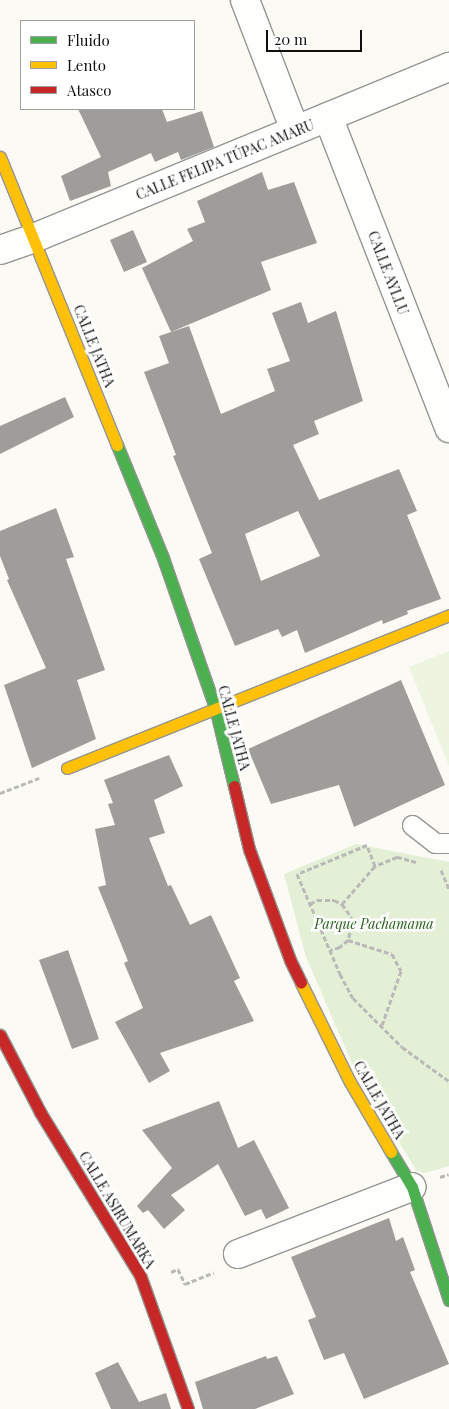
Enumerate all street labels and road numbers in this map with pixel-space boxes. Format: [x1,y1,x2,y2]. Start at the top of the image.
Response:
street label: CALLE FELIPA TÚPAC AMARU [133,116,317,204]
street label: CALLE AYLLU [364,228,412,318]
street label: CALLE JATHA [70,302,118,390]
street label: CALLE JATHA [215,684,253,772]
street label: CALLE JATHA [350,1058,408,1142]
street label: CALLE ASIRUMARKA [75,1148,159,1272]

